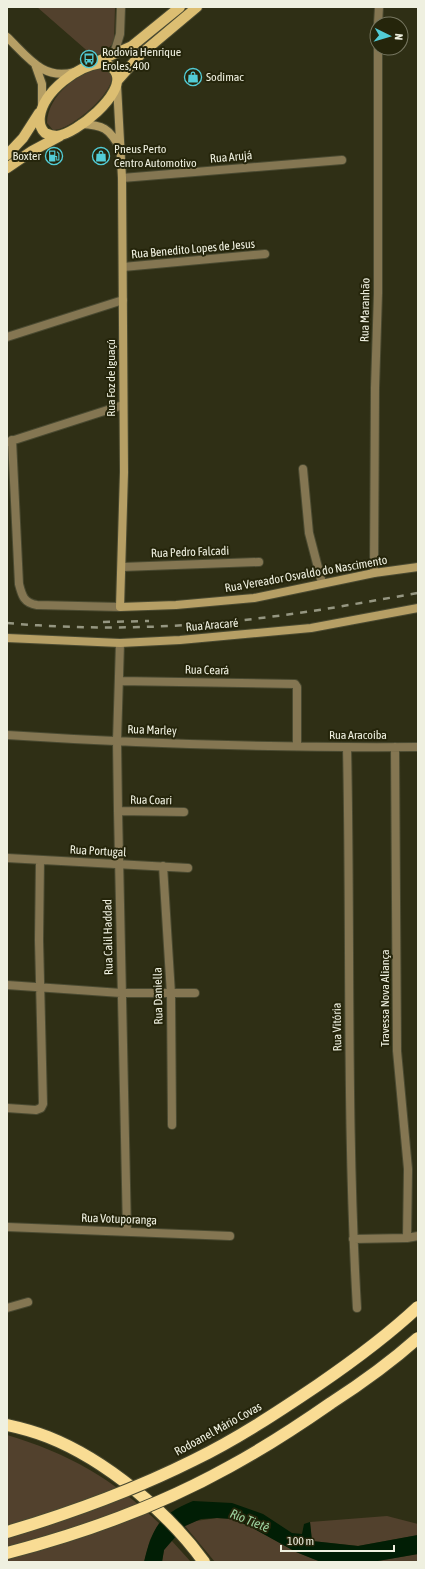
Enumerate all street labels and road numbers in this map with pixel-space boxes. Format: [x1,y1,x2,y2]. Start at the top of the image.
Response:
street label: Rua Arujá [209,148,253,166]
street label: Rua Benedito Lopes de Jesus [131,237,255,261]
street label: Rua Maranhão [357,277,373,342]
street label: Rua Foz de Iguaçú [104,339,118,417]
street label: Rua Pedro Falcadi [151,544,229,560]
street label: Rua Vereador Osvaldo do Nascimento [224,553,389,595]
street label: Rua Aracaré [185,616,239,634]
street label: Rua Ceará [185,663,229,677]
street label: Rua Marley [127,722,177,738]
street label: Rua Aracoiba [329,728,387,742]
street label: Rua Coari [130,793,172,807]
street label: Rua Portugal [69,843,128,860]
street label: Rua Calil Haddad [100,899,116,975]
street label: Travessa Nova Aliança [378,949,392,1047]
street label: Rua Daniella [151,967,165,1025]
street label: Rua Vitória [330,1003,344,1051]
street label: Rua Votuporanga [81,1211,157,1227]
street label: Rodoanel Mário Covas [172,1399,264,1459]

